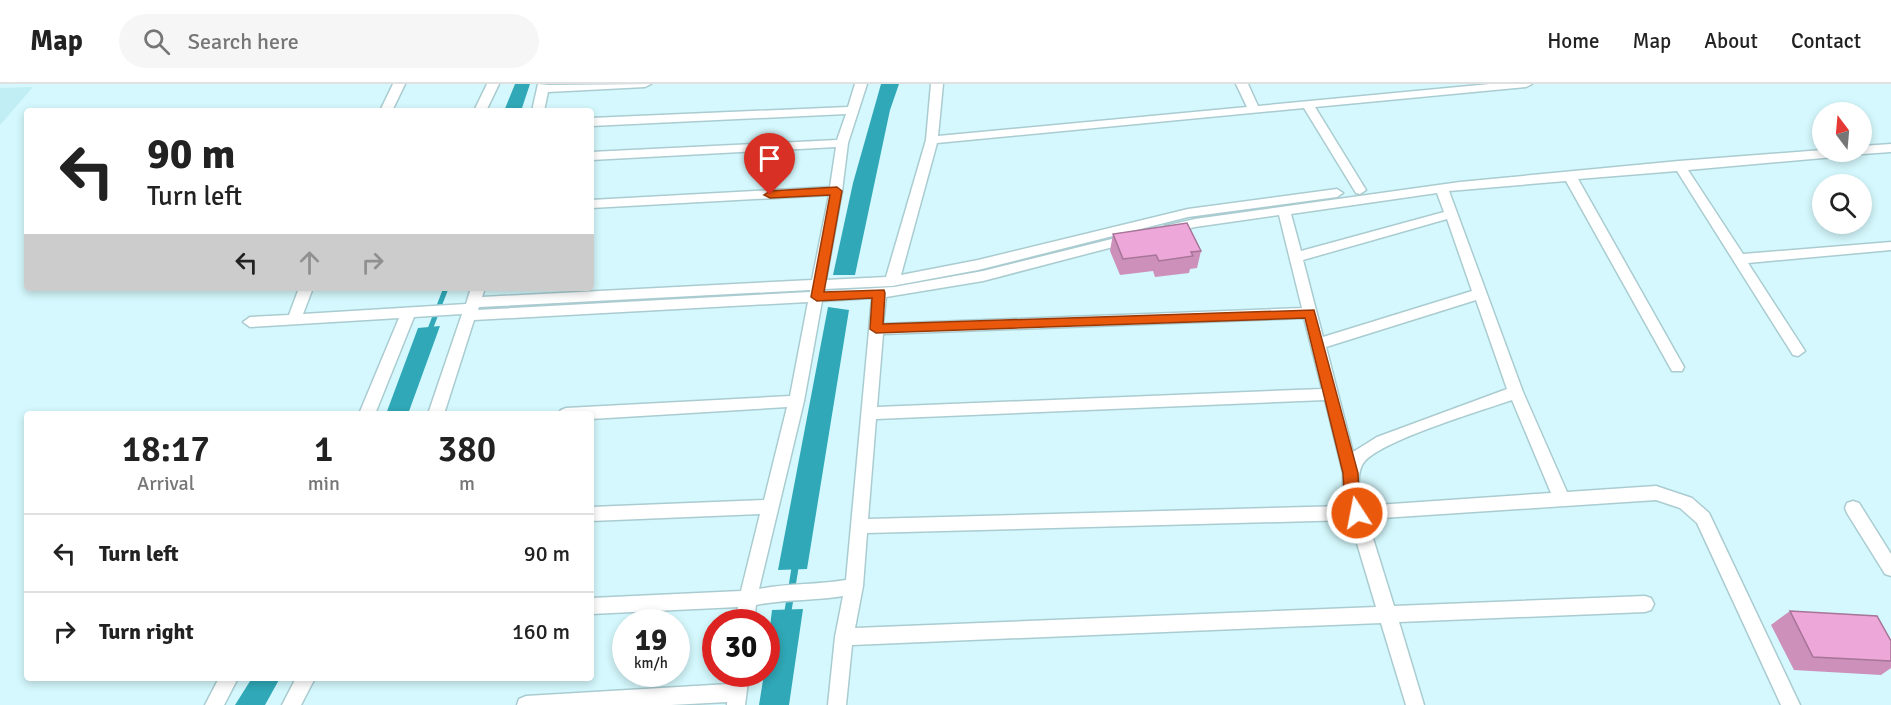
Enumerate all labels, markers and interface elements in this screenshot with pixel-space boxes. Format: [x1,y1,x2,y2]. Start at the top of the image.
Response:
search box [119,14,539,68]
text: Map [30,24,83,58]
icon: search [140,25,173,58]
text: Search here [188,28,299,55]
text: Home [1547,28,1600,54]
text: Map [1633,28,1671,54]
text: About [1704,28,1758,54]
text: Contact [1791,28,1861,54]
north arrow [1812,102,1872,162]
map controls [1812,102,1872,234]
text: 90 m [147,129,236,180]
icon: left [48,132,126,210]
pin [744,133,795,195]
icon: arrive [753,142,786,175]
button: search [1812,174,1872,234]
text: Turn left [147,180,242,213]
icon: left [230,246,263,279]
icon: ahead [293,246,326,279]
icon: right [356,246,389,279]
text: 18:17 [122,427,210,472]
text: 1 [314,427,334,472]
text: 380 [438,427,496,472]
text: Arrival [137,471,195,496]
text: min [308,471,340,496]
text: m [459,471,475,496]
position arrow [1325,481,1389,545]
icon: left [48,537,81,570]
text: Turn left [99,540,179,567]
text: 90 m [524,540,570,567]
speed limit sign: 30 [702,609,780,687]
icon: right [48,615,81,648]
text: Turn right [99,618,194,645]
text: 160 m [512,618,570,645]
text: 19 [635,622,667,659]
text: km/h [634,654,668,672]

